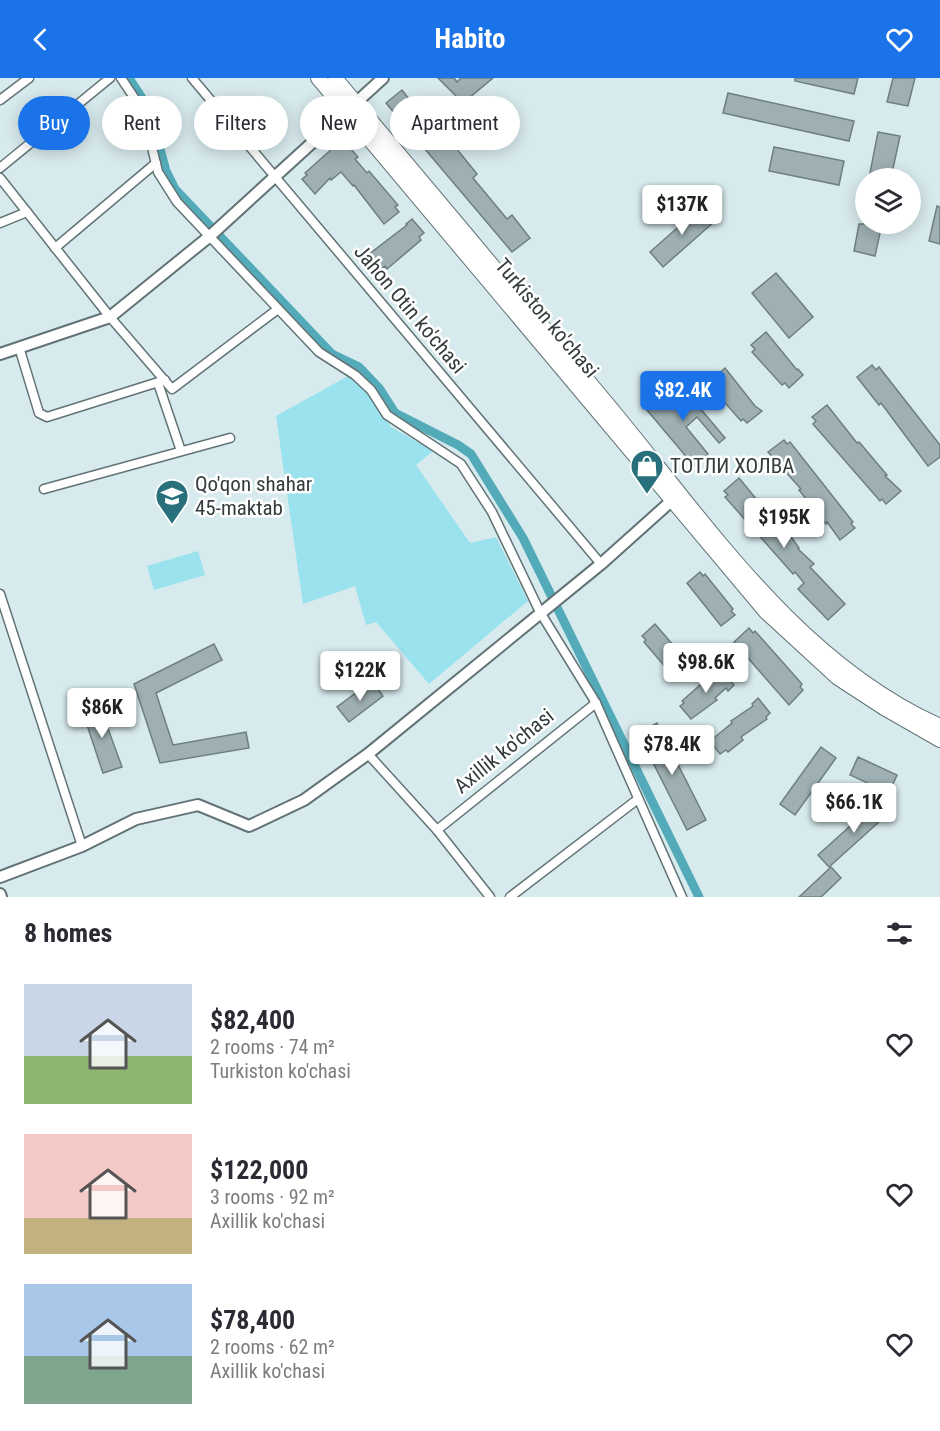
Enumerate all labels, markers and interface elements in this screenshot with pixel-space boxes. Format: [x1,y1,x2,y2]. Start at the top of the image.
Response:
icon: back [24,23,57,56]
text: Habito [435,23,505,55]
icon: heart [883,23,916,56]
chip: Buy [18,96,90,150]
chip: Rent [102,96,182,150]
chip: Filters [194,96,288,150]
chip: New [300,96,378,150]
chip: Apartment [390,96,520,150]
map controls [855,168,921,234]
button: layers [855,168,921,234]
pin: $137K [640,185,724,236]
text: $137K [656,192,708,216]
street label: Jahon Otin ko'chasi [349,240,471,378]
street label: Turkiston ko'chasi [490,254,604,382]
pin: $82.4K [634,371,732,422]
text: $82.4K [654,378,712,402]
shop icon: ТОТЛИ ХОЛВА [629,448,665,495]
place label: ТОТЛИ ХОЛВА [670,454,794,478]
place label: Qo'qon shahar 45-maktab [195,472,312,520]
school or university icon: Qo'qon shahar 45-maktab [154,478,190,525]
pin: $195K [742,498,826,549]
text: $195K [758,505,810,529]
pin: $98.6K [657,643,755,694]
text: $98.6K [677,650,735,674]
pin: $122K [318,651,402,702]
text: $122K [334,658,386,682]
pin: $86K [66,688,138,739]
text: $86K [81,695,123,719]
street label: Axillik ko'chasi [449,704,559,798]
pin: $78.4K [623,725,721,776]
text: $78.4K [643,732,701,756]
pin: $66.1K [805,783,903,834]
text: $66.1K [825,790,883,814]
icon: filters [883,917,916,950]
text: 8 homes [24,918,112,948]
text: $82,400 [210,1005,295,1035]
icon: home [72,1008,144,1080]
icon: heart [883,1028,916,1061]
text: 2 rooms · 74 m² [210,1035,335,1059]
text: Turkiston ko'chasi [210,1059,351,1083]
text: $122,000 [210,1155,308,1185]
icon: home [72,1158,144,1230]
icon: heart [883,1178,916,1211]
text: 3 rooms · 92 m² [210,1185,335,1209]
text: Axillik ko'chasi [210,1209,325,1233]
text: $78,400 [210,1305,295,1335]
icon: home [72,1308,144,1380]
icon: heart [883,1328,916,1361]
text: 2 rooms · 62 m² [210,1335,335,1359]
text: Axillik ko'chasi [210,1359,325,1383]

